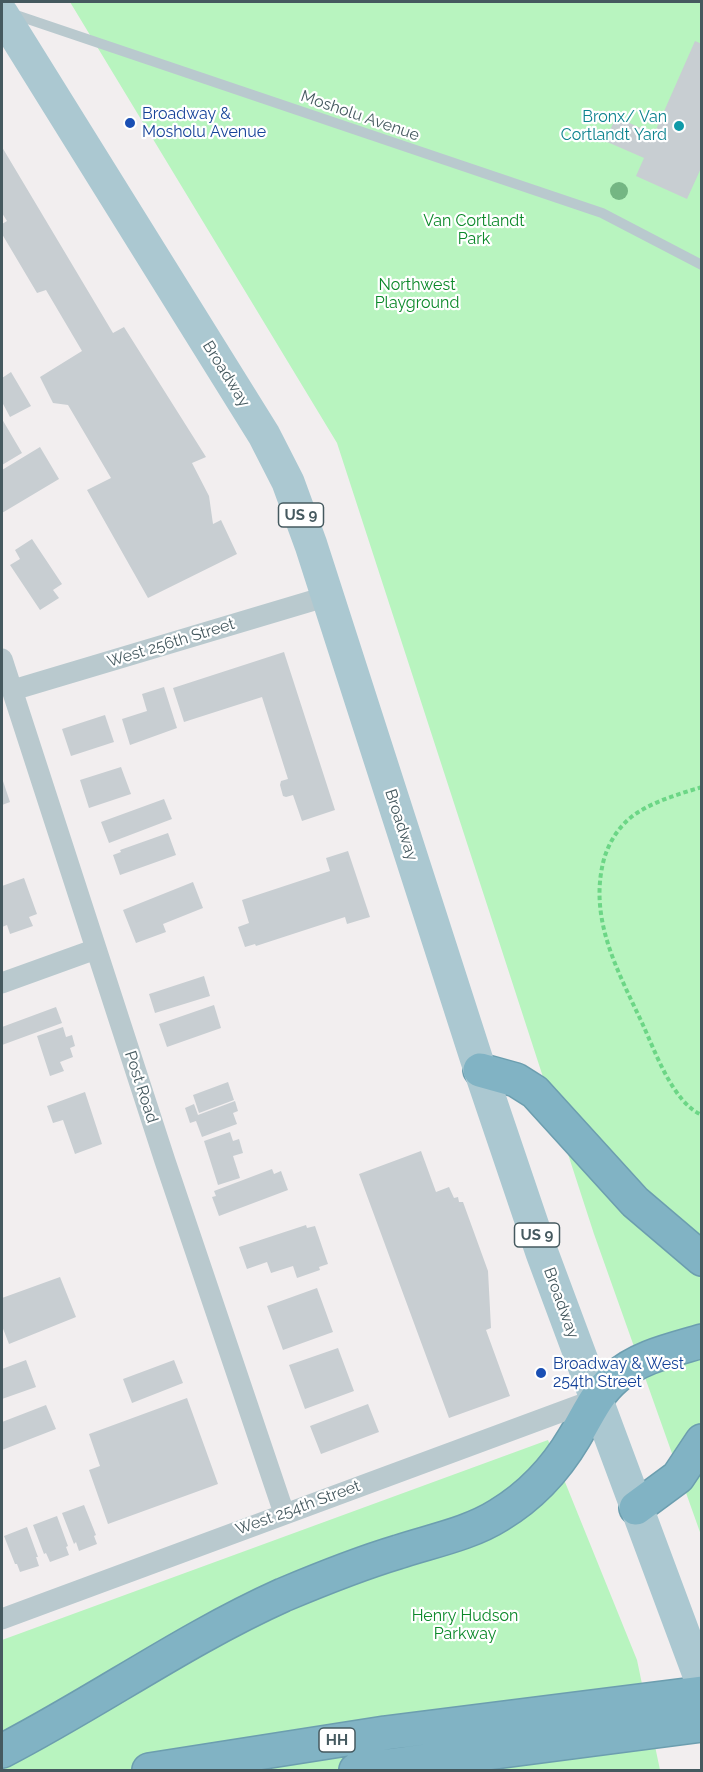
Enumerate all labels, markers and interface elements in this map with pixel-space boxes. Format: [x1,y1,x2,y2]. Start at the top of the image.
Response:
street label: Mosholu Avenue [298,87,422,145]
place label: Broadway & Mosholu Avenue [142,104,266,142]
place label: Bronx/ Van Cortlandt Yard [561,107,667,145]
marker: Broadway & Mosholu Avenue [123,116,137,130]
marker: Bronx/ Van Cortlandt Yard [672,119,686,133]
park label: Van Cortlandt Park [423,211,525,249]
park label: Northwest Playground [375,275,459,313]
street label: Broadway [198,337,254,411]
road number: US 9 [278,503,324,527]
street label: West 256th Street [105,615,237,671]
street label: Broadway [380,787,422,863]
street label: Post Road [120,1048,162,1126]
road number: US 9 [514,1223,560,1247]
street label: Broadway [539,1265,583,1341]
place label: Broadway & West 254th Street [553,1354,684,1392]
marker: Broadway & West 254th Street [534,1366,548,1380]
street label: West 254th Street [233,1477,363,1539]
park label: Henry Hudson Parkway [412,1606,518,1644]
road number: HH [319,1728,355,1752]

